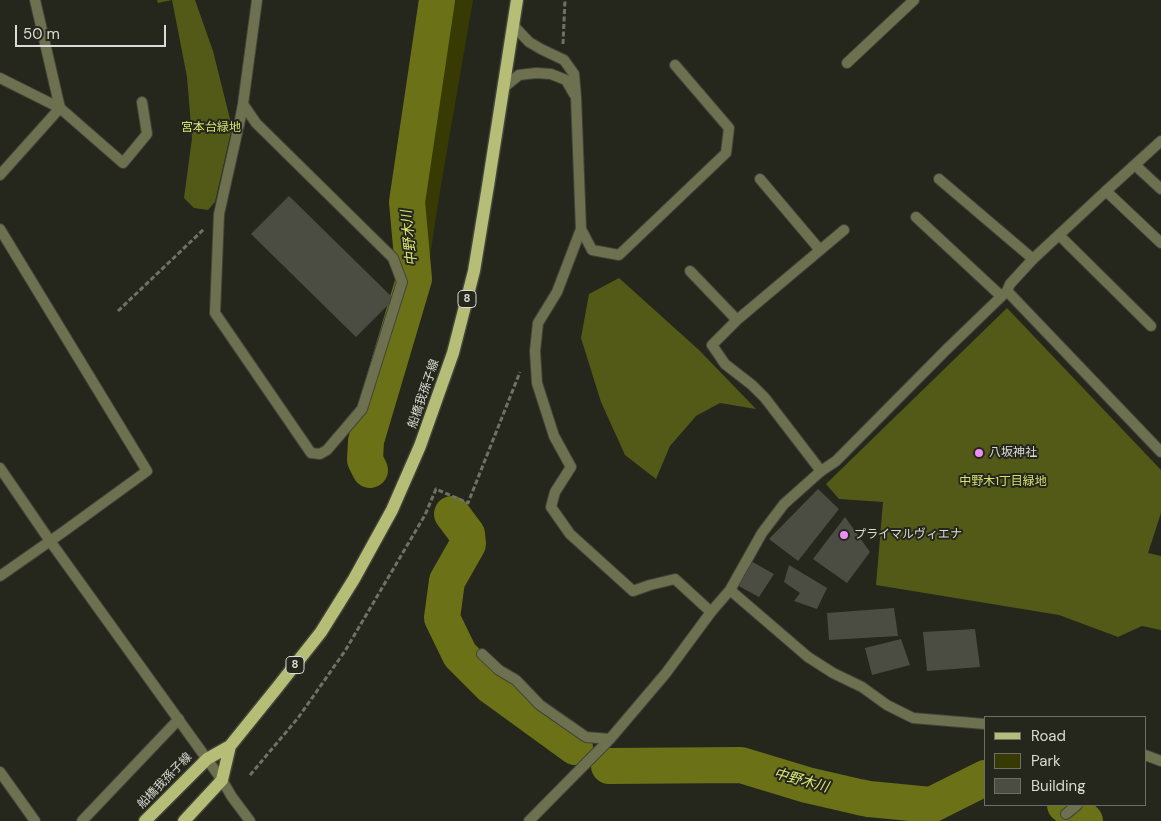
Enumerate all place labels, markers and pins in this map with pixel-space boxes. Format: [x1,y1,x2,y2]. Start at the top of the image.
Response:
place label: 八坂神社 [989,446,1037,460]
marker: 八坂神社 [973,447,985,459]
place label: プライマルヴィエナ [854,528,962,542]
marker: プライマルヴィエナ [838,529,850,541]

